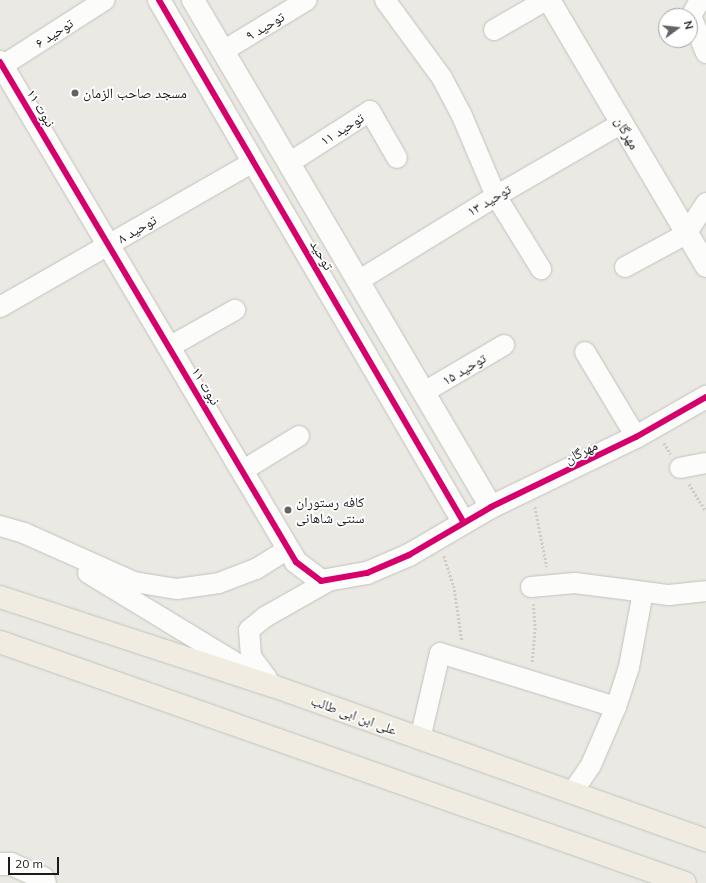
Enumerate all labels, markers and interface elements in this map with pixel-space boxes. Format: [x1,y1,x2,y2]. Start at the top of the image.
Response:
street label: توحید ۹ [243,8,287,44]
north arrow [658,8,698,48]
street label: توحید ۶ [32,15,76,51]
text: N [681,19,696,31]
place label: مسجد صاحب الزمان [83,85,187,101]
street label: نبوت ۱۱ [23,86,59,130]
marker: مسجد صاحب الزمان [70,88,80,98]
street label: توحید ۱۱ [317,109,367,149]
street label: مهرگان [611,114,643,152]
street label: توحید ۱۳ [464,180,514,220]
street label: توحید ۸ [115,211,159,247]
street label: توحید [307,237,337,273]
street label: توحید ۱۵ [439,349,489,389]
street label: نبوت ۱۱ [188,364,224,408]
street label: مهرگان [562,437,600,467]
place label: کافه رستوران سنتی شاهانی [296,494,364,526]
marker: کافه رستوران سنتی شاهانی [283,505,293,515]
street label: علی ابن ابی طالب [309,692,399,738]
scale bar [10,849,61,875]
text: 20 m [15,856,43,871]

